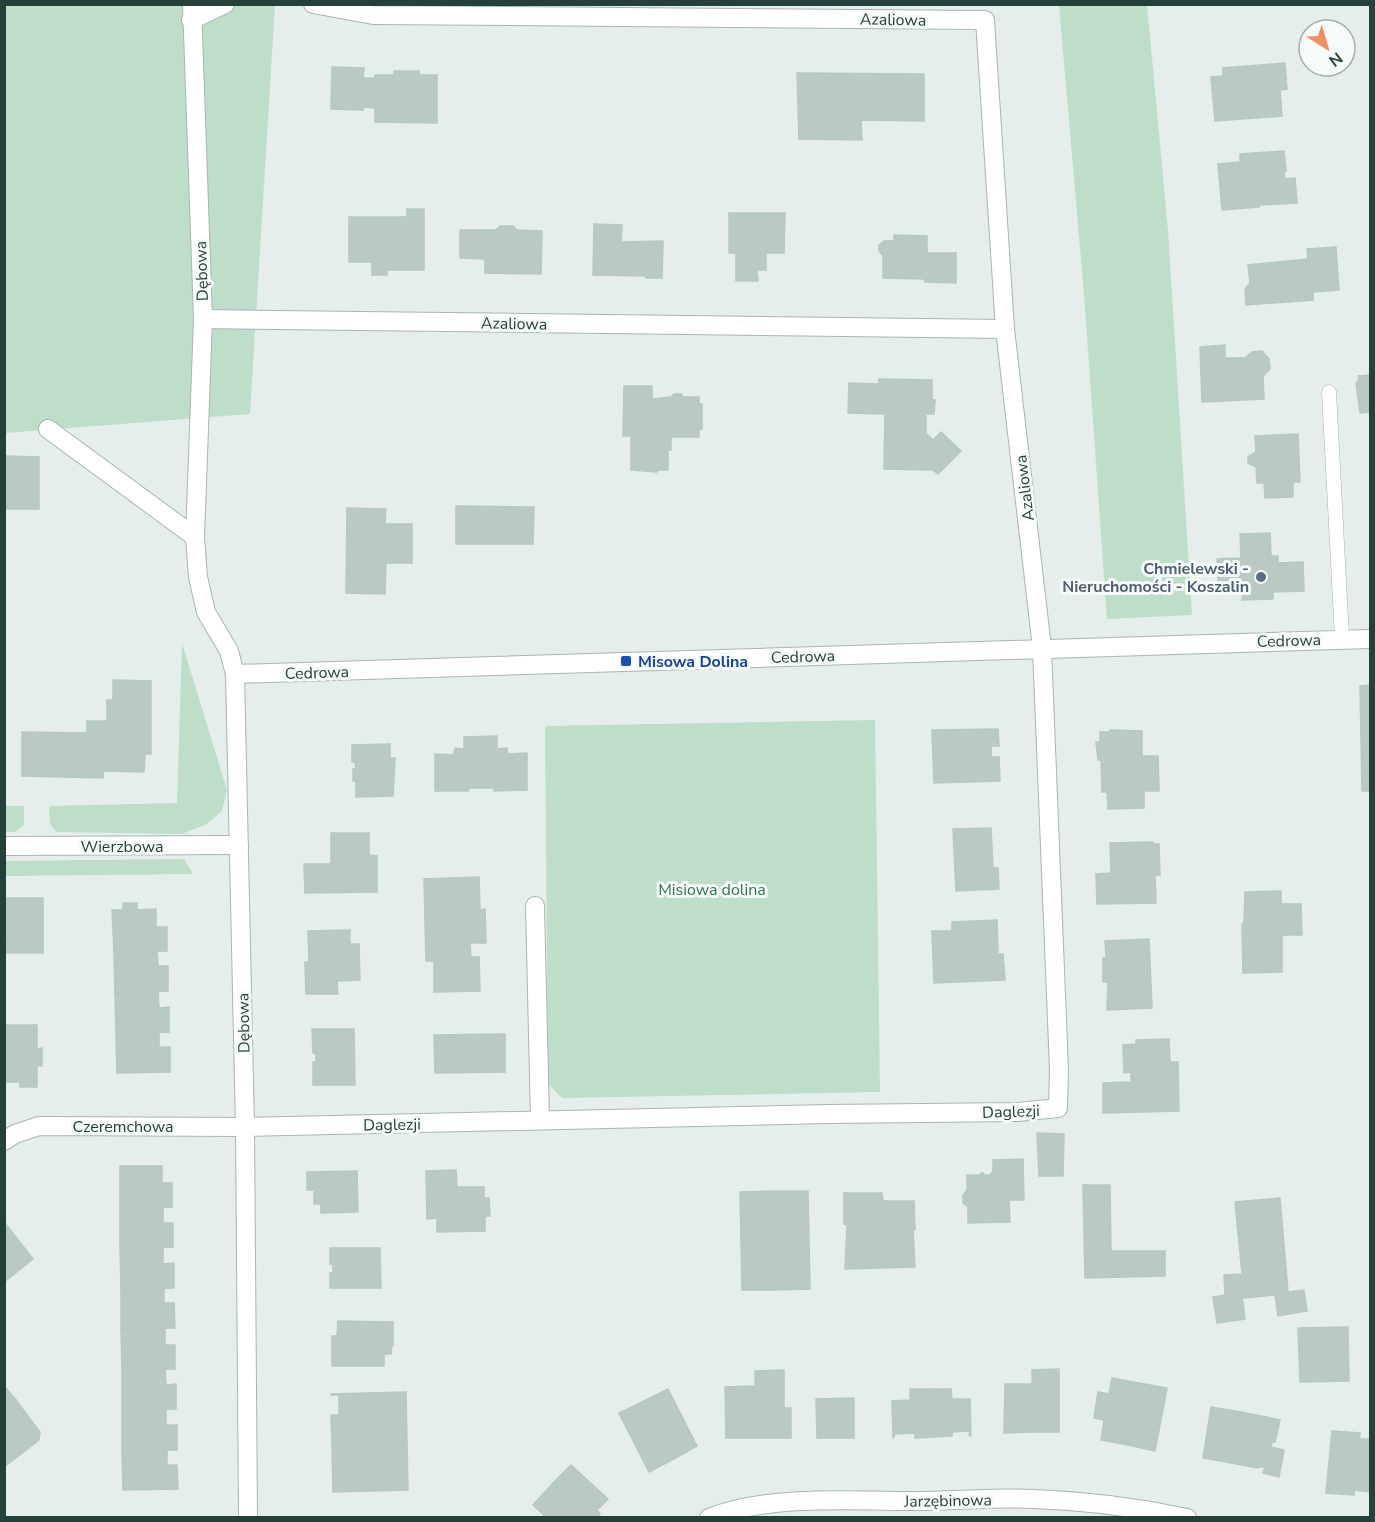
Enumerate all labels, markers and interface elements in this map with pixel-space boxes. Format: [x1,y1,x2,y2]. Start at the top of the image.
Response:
street label: Azaliowa [860,8,926,32]
north arrow [1297,18,1357,78]
text: N [1324,47,1347,72]
street label: Dębowa [190,240,214,301]
street label: Azaliowa [481,312,547,336]
street label: Azaliowa [1010,454,1040,522]
place label: Chmielewski - Nieruchomości - Koszalin [1062,558,1249,598]
marker: Chmielewski - Nieruchomości - Koszalin [1254,570,1268,584]
street label: Cedrowa [1257,629,1322,653]
street label: Cedrowa [771,645,836,669]
place label: Misowa Dolina [638,651,748,673]
marker: Misowa Dolina [619,654,633,668]
street label: Cedrowa [285,661,350,685]
street label: Wierzbowa [81,836,163,858]
park label: Misiowa dolina [658,879,766,901]
street label: Dębowa [232,993,256,1053]
street label: Daglezji [982,1100,1040,1124]
street label: Daglezji [363,1113,421,1137]
street label: Czeremchowa [72,1116,174,1138]
street label: Jarzębinowa [903,1489,992,1513]

